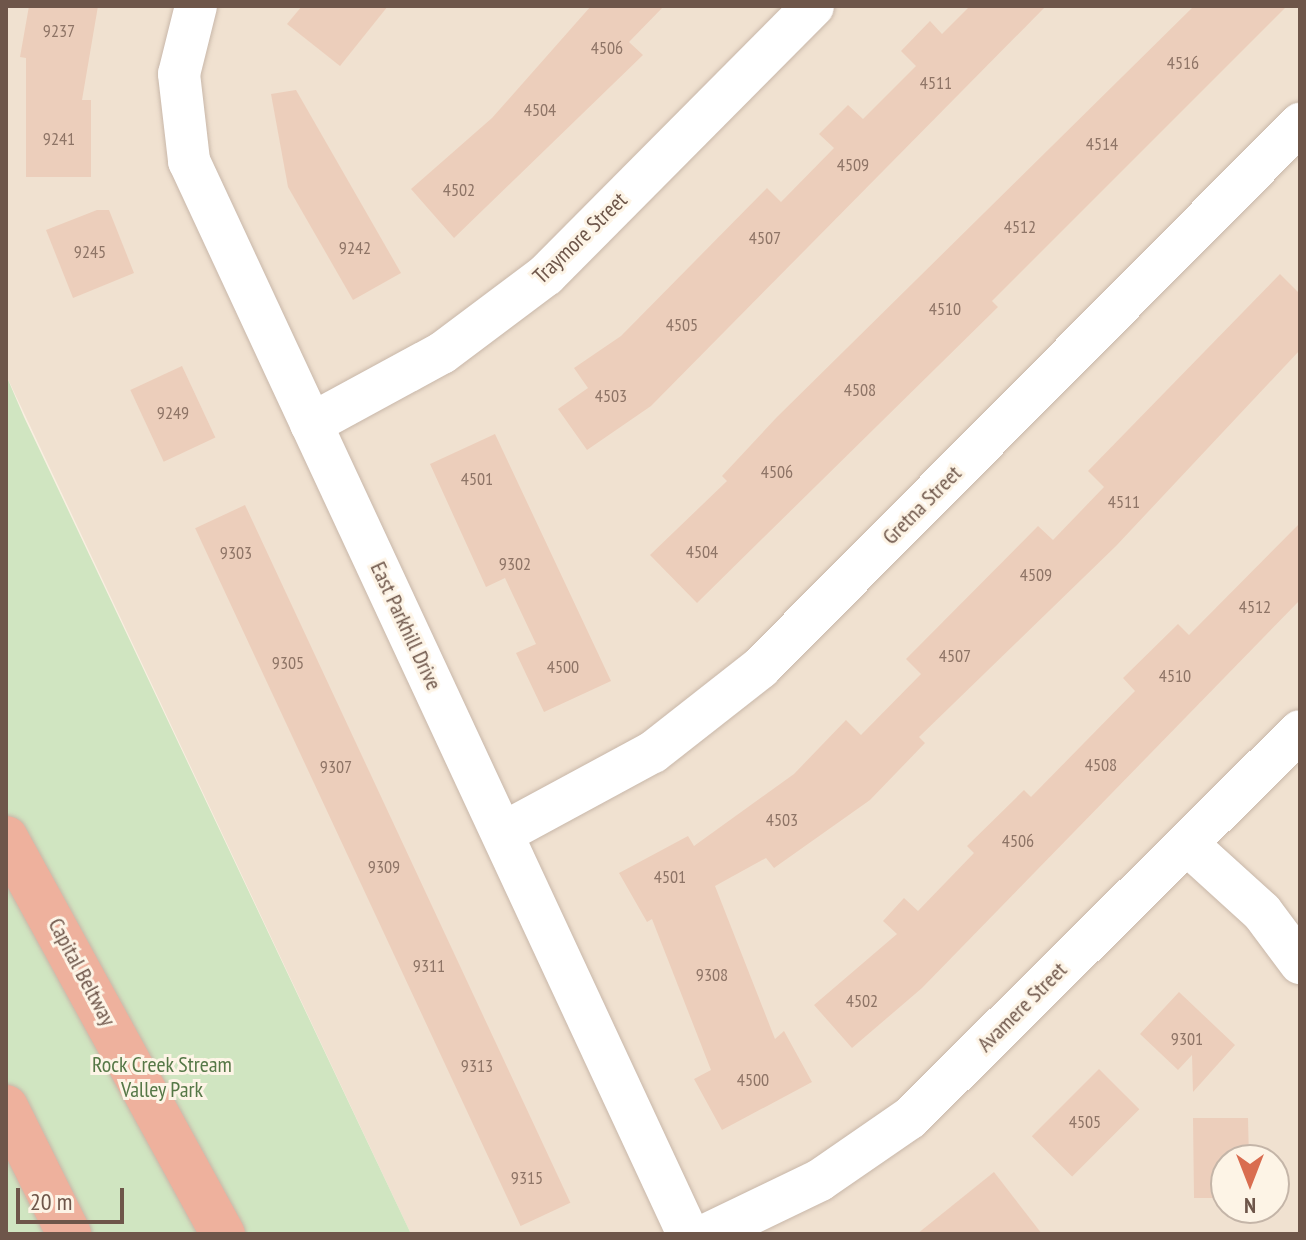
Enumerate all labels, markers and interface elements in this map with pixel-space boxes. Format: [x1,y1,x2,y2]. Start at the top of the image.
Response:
house number: 9237 [43,20,75,42]
house number: 4506 [591,37,623,59]
house number: 4516 [1167,52,1199,74]
house number: 4511 [920,72,952,94]
house number: 4504 [524,99,556,121]
house number: 9241 [43,128,75,150]
house number: 4514 [1086,133,1118,155]
house number: 4509 [837,154,869,176]
house number: 4502 [443,179,475,201]
street label: Traymore Street [528,187,632,289]
house number: 4512 [1004,216,1036,238]
house number: 4507 [749,227,781,249]
house number: 9242 [339,237,371,259]
house number: 9245 [74,241,106,263]
house number: 4510 [929,298,961,320]
house number: 4505 [666,314,698,336]
house number: 4508 [844,379,876,401]
house number: 4503 [595,385,627,407]
house number: 9249 [157,402,189,424]
street label: Gretna Street [877,460,967,550]
house number: 4506 [761,461,793,483]
house number: 4501 [461,468,493,490]
house number: 4511 [1108,491,1140,513]
house number: 4504 [686,541,718,563]
house number: 9303 [220,542,252,564]
house number: 9302 [499,553,531,575]
street label: East Parkhill Drive [365,558,447,694]
house number: 4509 [1020,564,1052,586]
house number: 4512 [1239,596,1271,618]
house number: 4507 [939,645,971,667]
house number: 9305 [272,652,304,674]
house number: 4500 [547,656,579,678]
house number: 4510 [1159,665,1191,687]
house number: 4508 [1085,754,1117,776]
house number: 9307 [320,756,352,778]
house number: 4503 [766,809,798,831]
house number: 4506 [1002,830,1034,852]
house number: 9309 [368,856,400,878]
house number: 4501 [654,866,686,888]
street label: Capital Beltway [43,914,121,1030]
house number: 9311 [413,955,445,977]
street label: Avamere Street [972,957,1072,1057]
house number: 9308 [696,964,728,986]
house number: 4502 [846,990,878,1012]
house number: 9301 [1171,1028,1203,1050]
park label: Rock Creek Stream Valley Park [92,1051,232,1102]
house number: 9313 [461,1055,493,1077]
house number: 4500 [737,1069,769,1091]
house number: 4505 [1069,1111,1101,1133]
north arrow [1210,1144,1290,1224]
house number: 9315 [511,1167,543,1189]
scale bar [20,1172,128,1222]
text: 20 m [30,1186,72,1217]
text: N [1244,1192,1256,1220]

